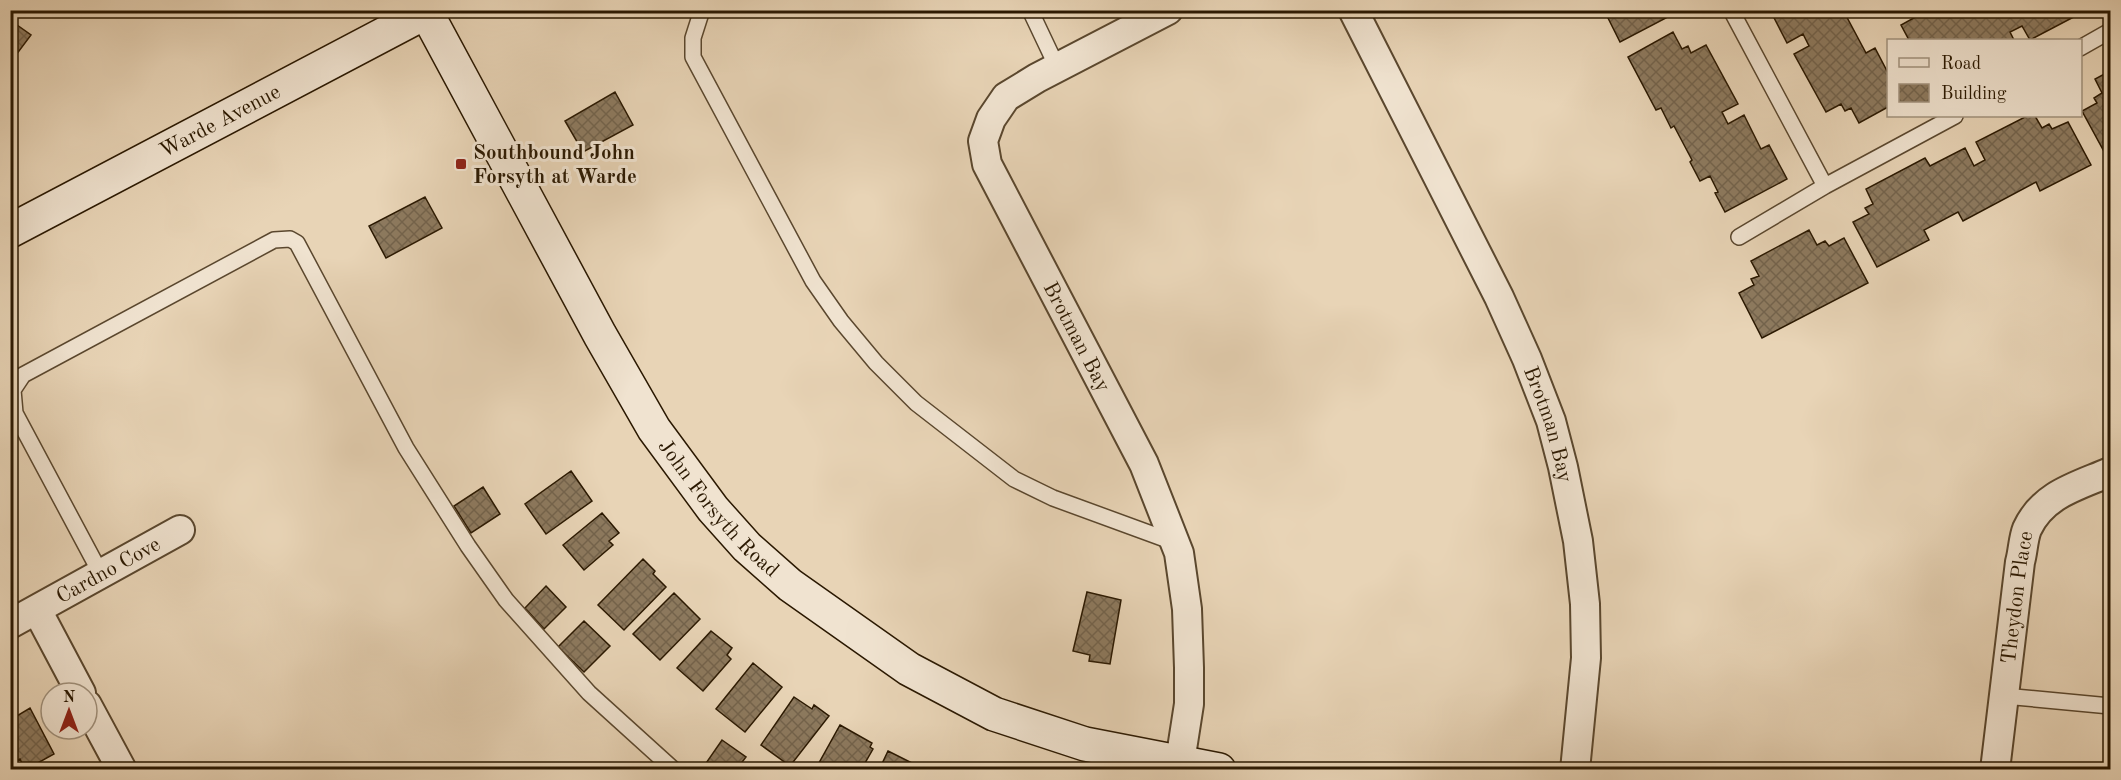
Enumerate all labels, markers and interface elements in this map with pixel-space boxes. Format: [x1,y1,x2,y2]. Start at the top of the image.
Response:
legend [1887,39,2082,117]
text: Road [1941,55,1981,73]
street label: Warde Avenue [157,82,284,162]
text: Building [1941,85,2007,103]
place label: Southbound John Forsyth at Warde [473,143,637,188]
marker: Southbound John Forsyth at Warde [454,157,468,171]
street label: Brotman Bay [1039,279,1113,396]
street label: Brotman Bay [1519,364,1575,484]
street label: John Forsyth Road [654,436,782,582]
street label: Theydon Place [1999,529,2038,665]
street label: Cardno Cove [53,534,164,608]
north arrow [39,681,99,741]
text: N [63,690,76,706]

